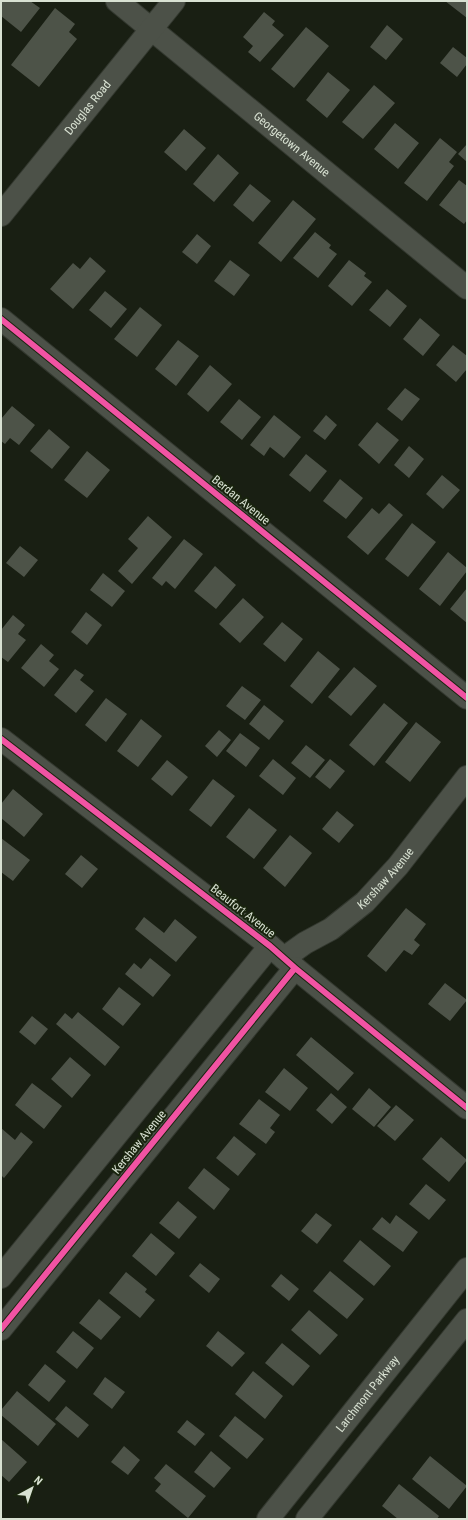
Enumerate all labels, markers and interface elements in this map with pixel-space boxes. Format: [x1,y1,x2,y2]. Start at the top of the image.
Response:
street label: Douglas Road [62,78,114,138]
street label: Georgetown Avenue [251,109,333,180]
street label: Berdan Avenue [209,472,273,528]
street label: Kershaw Avenue [355,845,417,912]
street label: Beaufort Avenue [208,881,278,941]
street label: Kershaw Avenue [109,1107,169,1177]
street label: Larchmont Parkway [333,1353,402,1435]
north arrow [12,1468,52,1508]
text: N [31,1474,45,1488]

